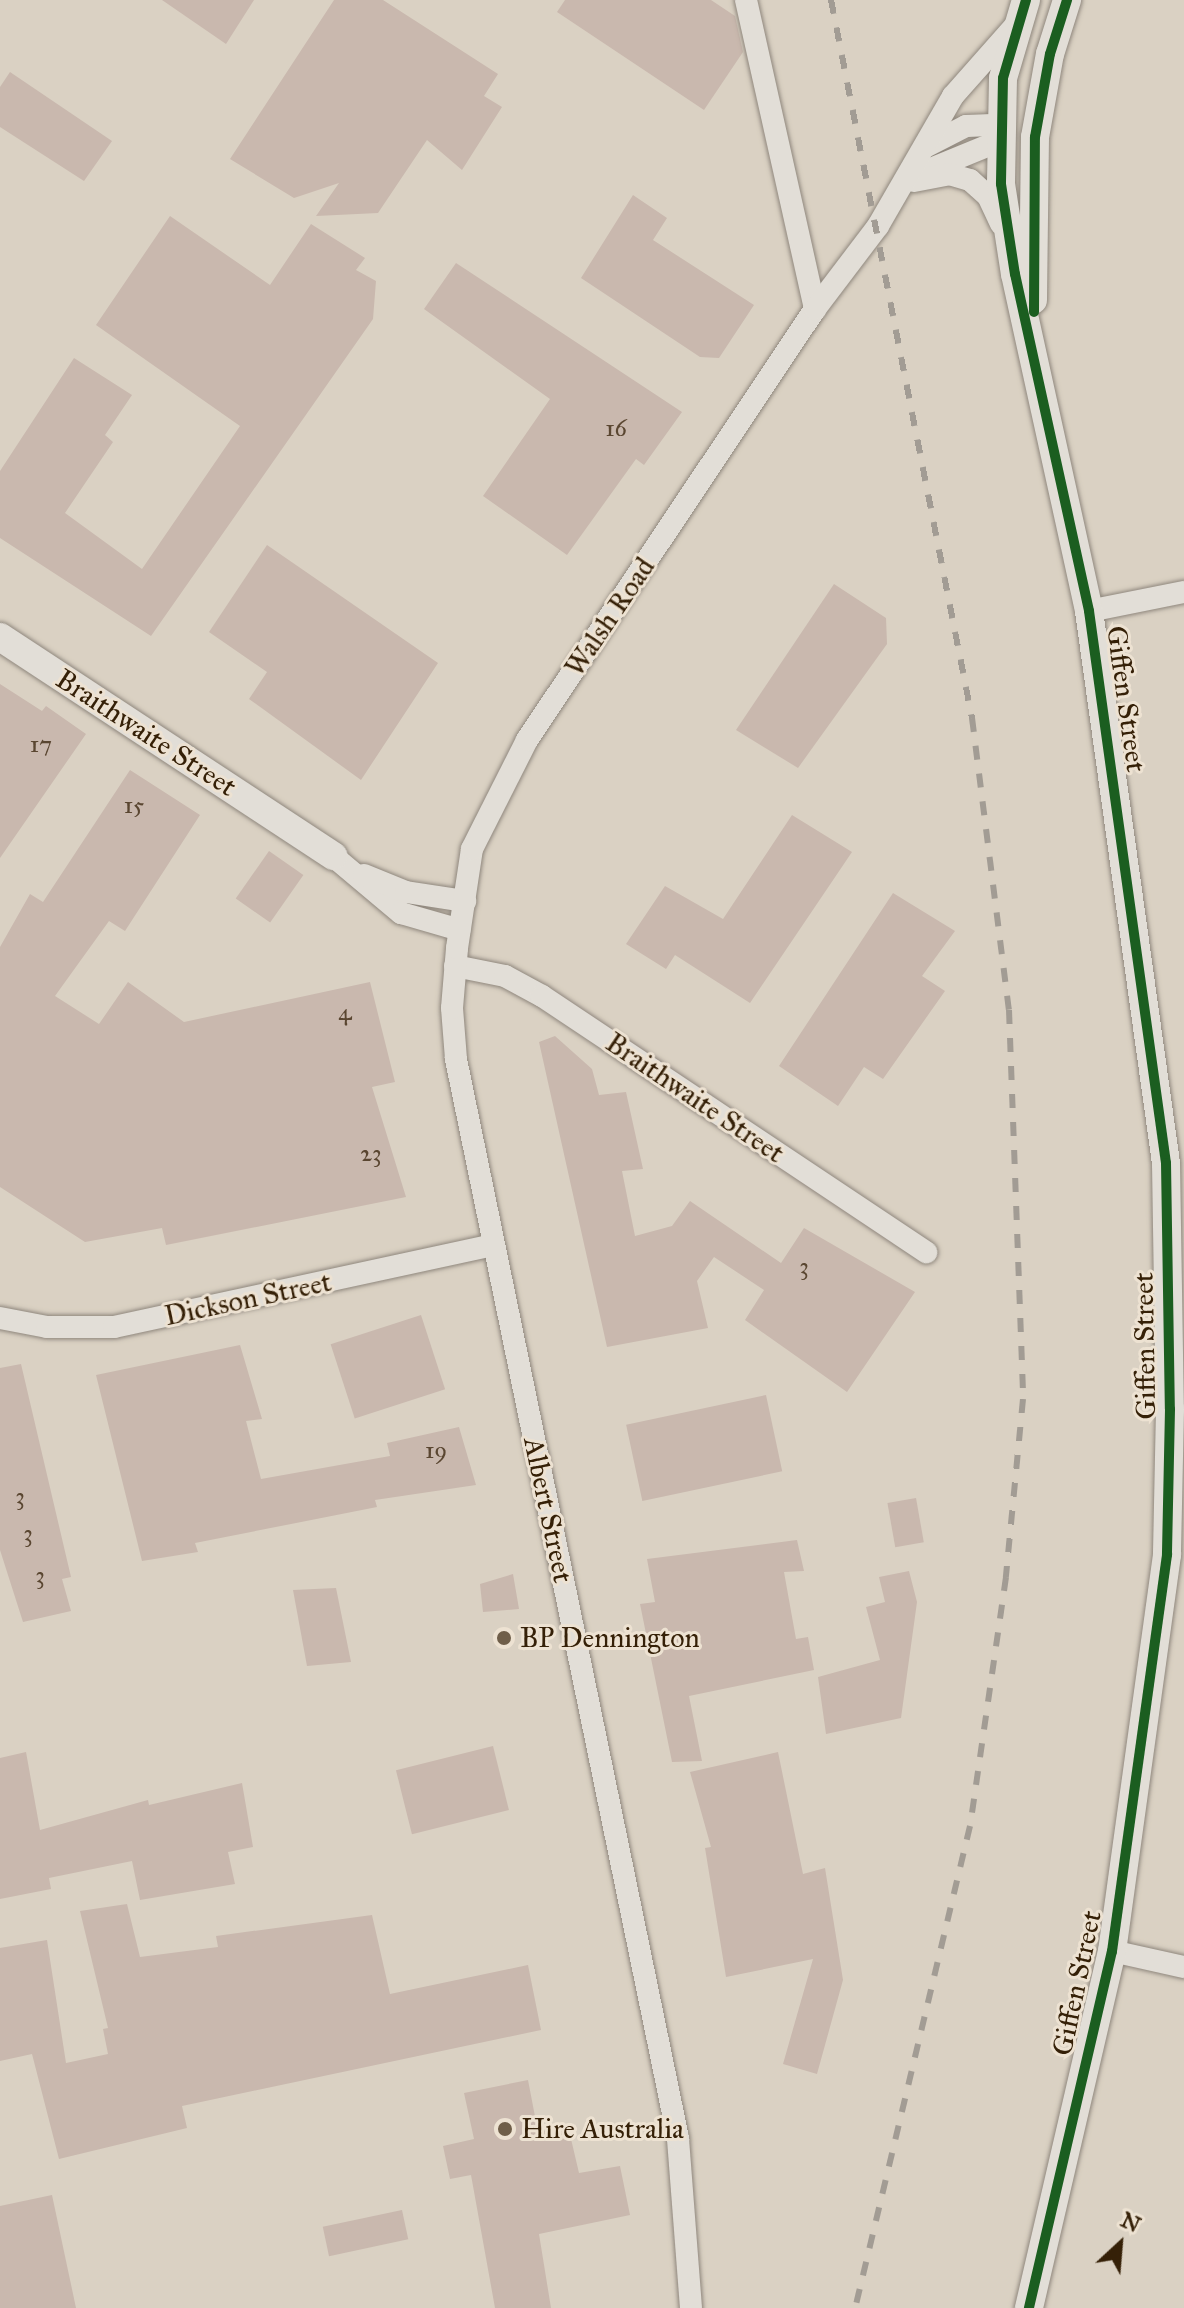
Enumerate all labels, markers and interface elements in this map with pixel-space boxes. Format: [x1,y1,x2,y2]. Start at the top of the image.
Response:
house number: 16 [605,415,627,443]
street label: Walsh Road [558,551,662,683]
street label: Giffen Street [1099,624,1153,774]
street label: Braithwaite Street [50,662,242,804]
house number: 17 [30,731,52,759]
house number: 15 [124,792,144,820]
house number: 4 [338,999,352,1027]
street label: Braithwaite Street [599,1026,791,1170]
house number: 23 [360,1140,382,1168]
house number: 3 [799,1253,809,1281]
street label: Dickson Street [161,1265,335,1333]
street label: Giffen Street [1127,1272,1163,1420]
street label: Albert Street [516,1434,580,1586]
house number: 19 [425,1437,447,1465]
house number: 3 [15,1483,25,1511]
house number: 3 [23,1520,33,1548]
house number: 3 [35,1562,45,1590]
place label: BP Dennington [520,1621,700,1655]
marker: BP Dennington [495,1629,513,1647]
street label: Giffen Street [1045,1907,1109,2059]
place label: Hire Australia [521,2112,684,2146]
marker: Hire Australia [496,2120,514,2138]
north arrow [1080,2204,1160,2284]
text: N [1116,2206,1145,2238]

